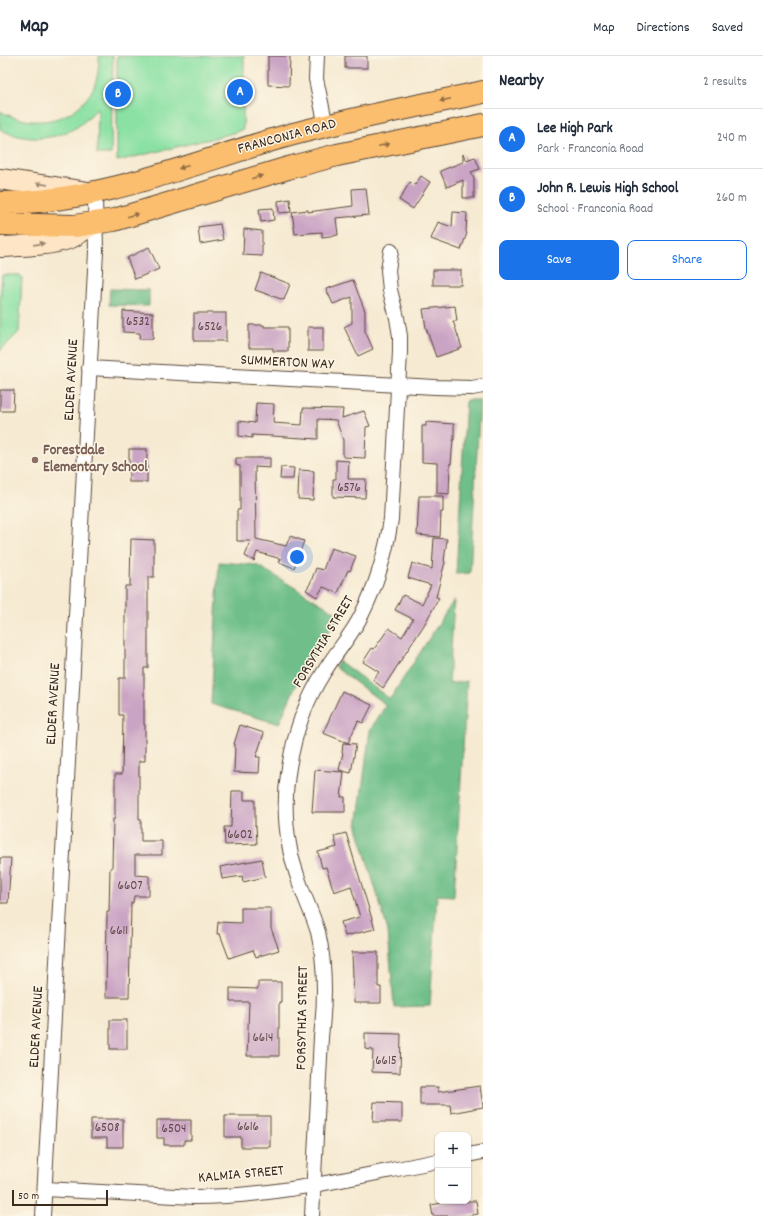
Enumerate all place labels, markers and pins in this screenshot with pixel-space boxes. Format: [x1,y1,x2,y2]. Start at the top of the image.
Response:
pin: A [227,77,253,107]
pin: B [105,79,131,109]
place label: Forestdale Elementary School [43,440,148,479]
marker: Forestdale Elementary School [30,455,40,465]

